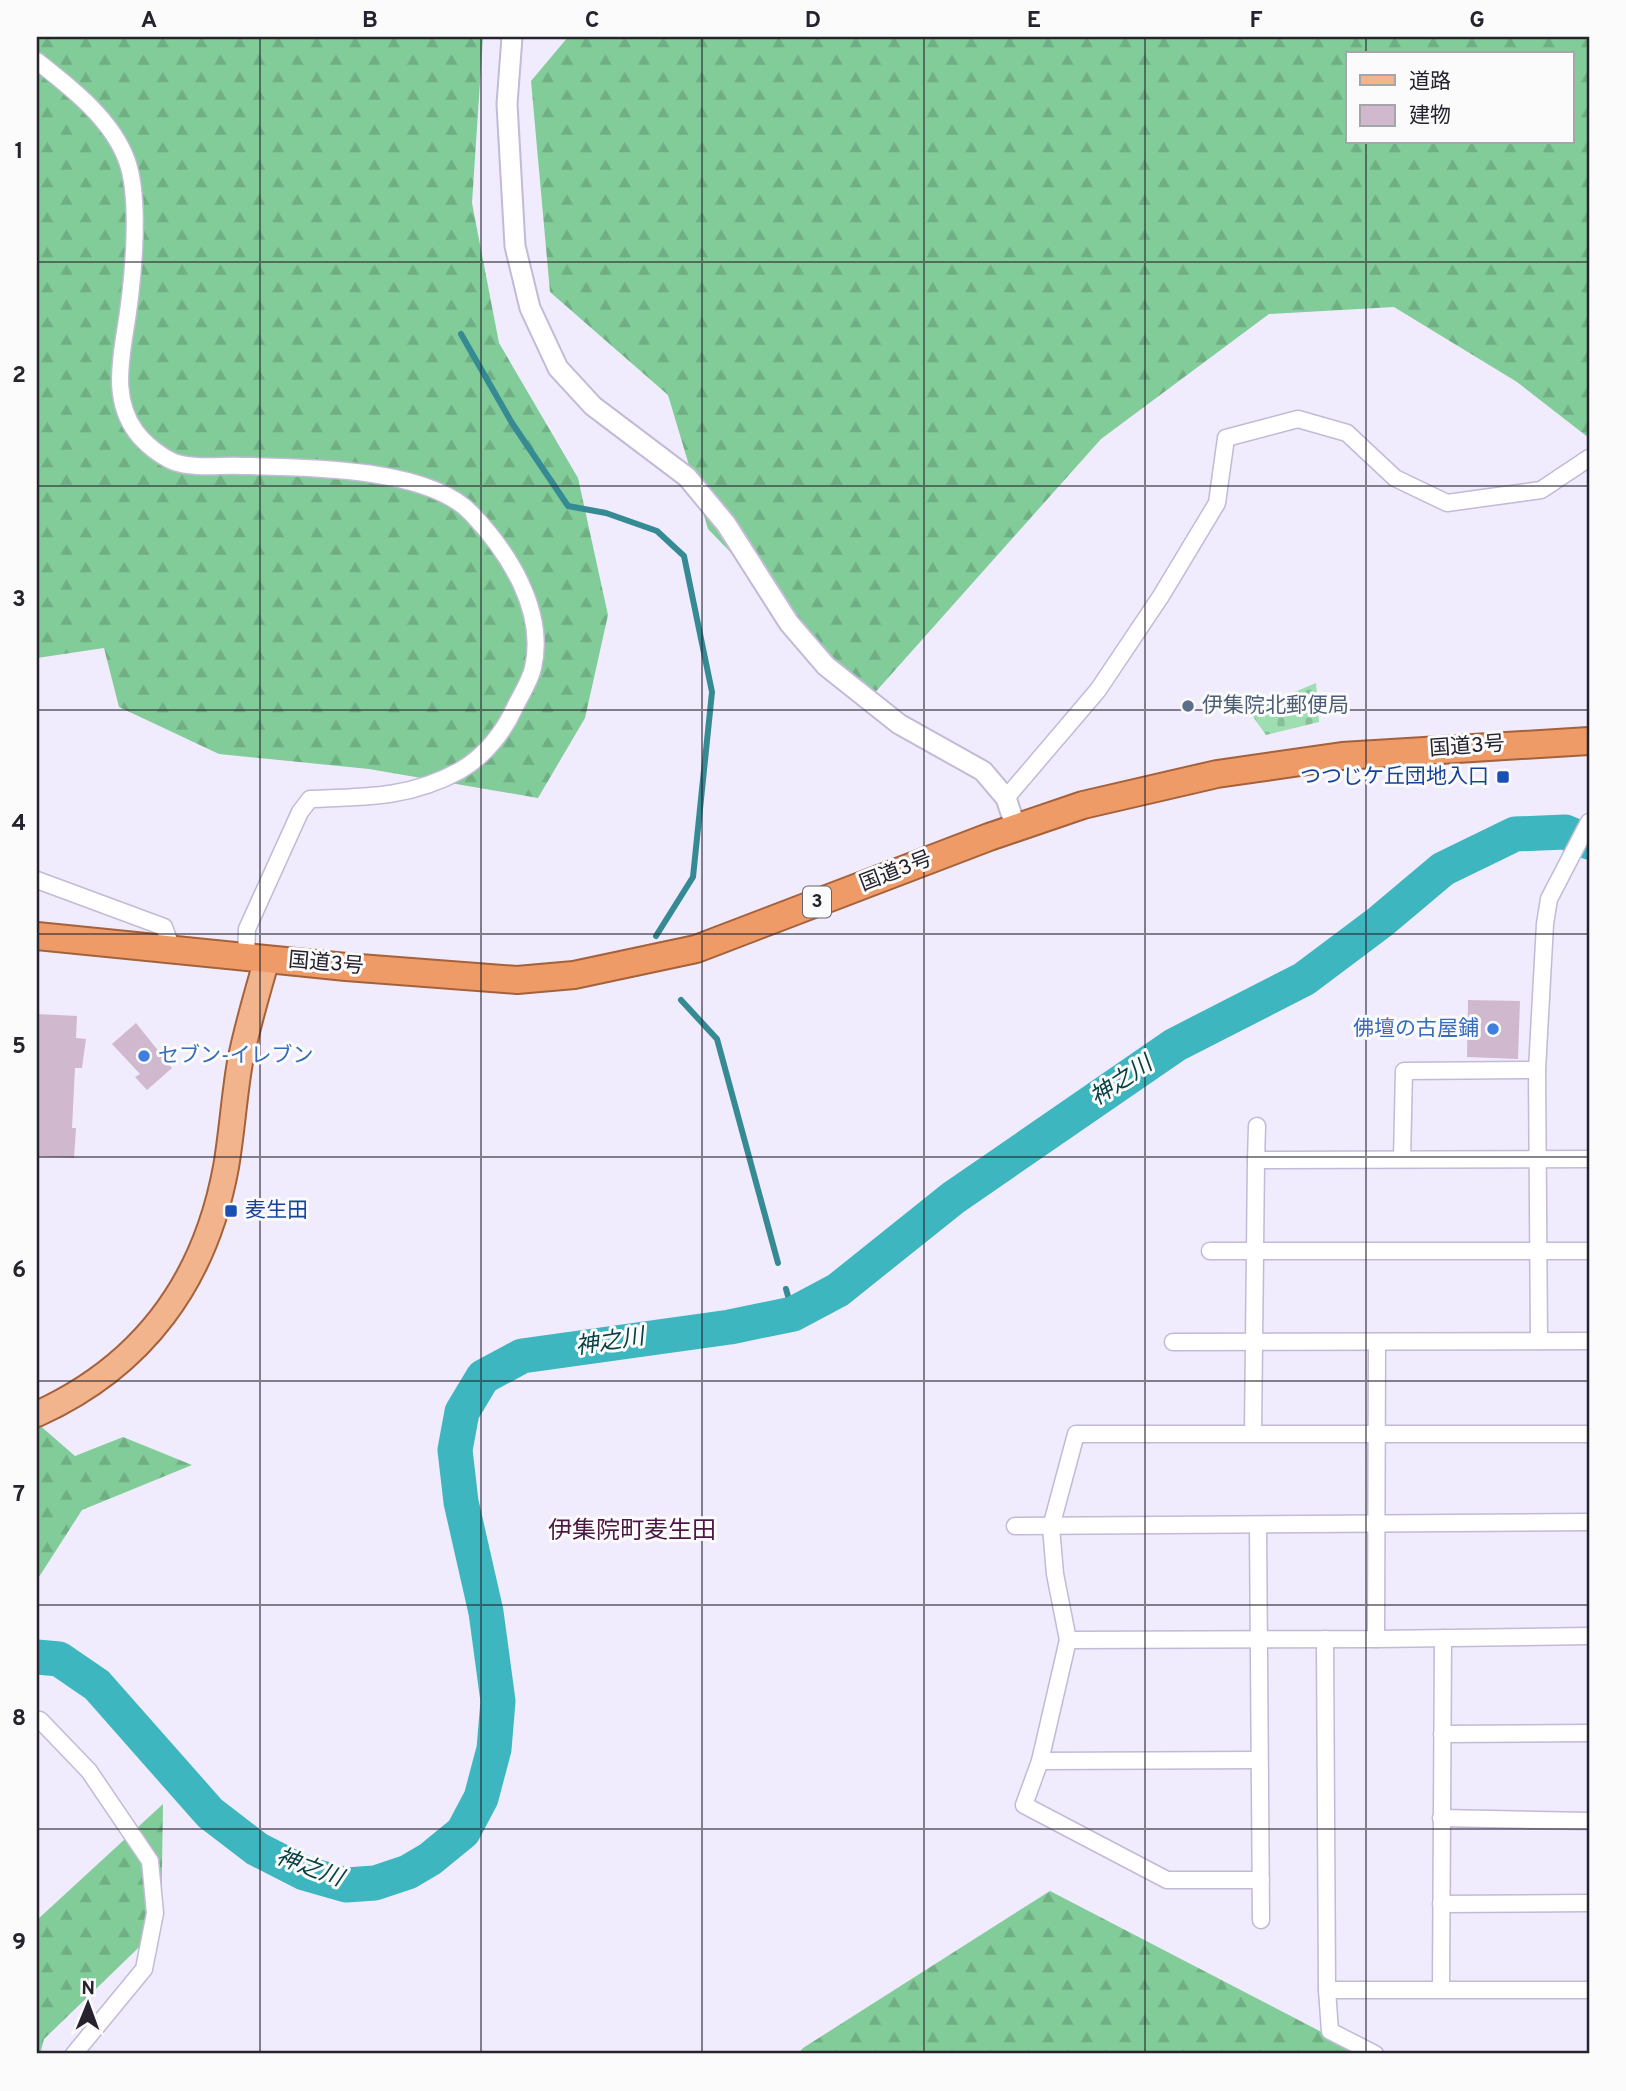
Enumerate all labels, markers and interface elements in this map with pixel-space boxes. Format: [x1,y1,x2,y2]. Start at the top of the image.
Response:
text: A [141,7,157,36]
text: B [362,7,378,36]
text: C [585,7,599,36]
text: D [805,7,821,36]
text: E [1027,7,1041,36]
text: F [1249,7,1263,36]
text: G [1469,7,1485,36]
legend [1346,52,1574,144]
text: 道路 [1409,69,1451,96]
text: 建物 [1409,103,1451,130]
text: 1 [14,138,24,167]
text: 2 [12,362,26,391]
text: 3 [12,586,26,615]
place label: 伊集院北郵便局 [1202,693,1349,720]
marker: 伊集院北郵便局 [1180,698,1196,714]
street label: 国道3号 [1428,731,1506,763]
place label: つつじケ丘団地入口 [1300,764,1489,791]
marker: つつじケ丘団地入口 [1495,769,1511,785]
text: 4 [12,810,26,839]
street label: 国道3号 [856,846,936,898]
road number: 3 [803,887,831,918]
street label: 国道3号 [287,947,365,981]
place label: 佛壇の古屋鋪 [1353,1016,1479,1043]
marker: 佛壇の古屋鋪 [1485,1021,1501,1037]
text: 5 [12,1033,26,1062]
place label: セブン-イレブン [158,1043,313,1070]
marker: セブン-イレブン [136,1048,152,1064]
water label: 神之川 [1085,1049,1161,1113]
place label: 麦生田 [245,1198,308,1225]
marker: 麦生田 [223,1203,239,1219]
text: 6 [12,1257,26,1286]
water label: 神之川 [574,1323,649,1363]
text: 7 [13,1481,25,1510]
district label: 伊集院町麦生田 [548,1517,716,1547]
text: 8 [12,1705,26,1734]
water label: 神之川 [272,1844,349,1895]
text: 9 [12,1929,26,1958]
north arrow [52,1968,122,2038]
text: N [81,1977,95,2001]

